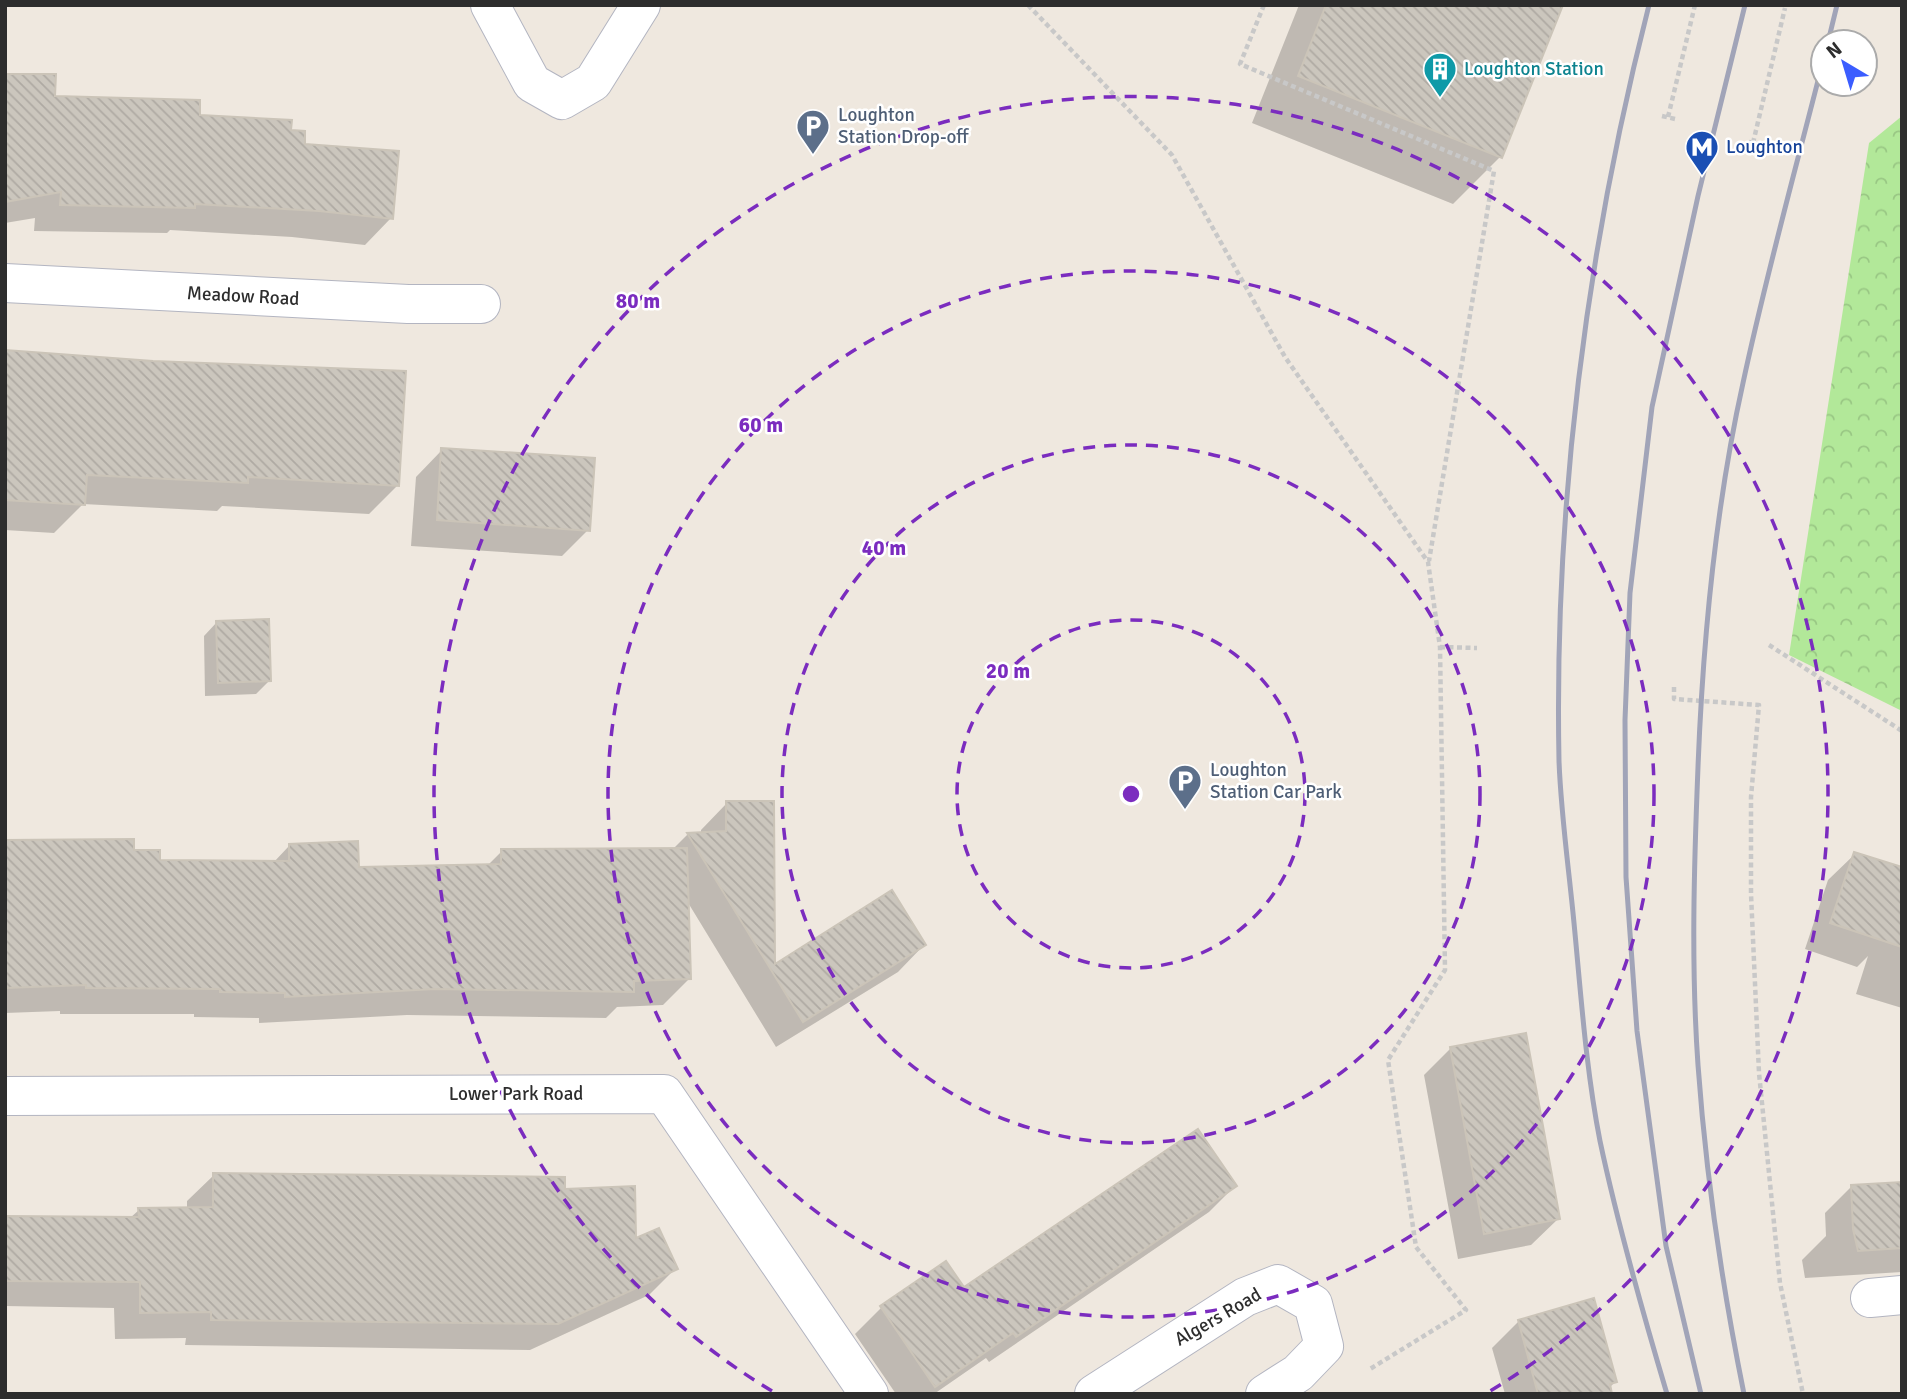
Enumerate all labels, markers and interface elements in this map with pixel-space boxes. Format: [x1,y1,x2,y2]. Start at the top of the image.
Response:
north arrow [1809,28,1879,98]
text: N [1822,37,1847,64]
building icon: Loughton Station [1421,50,1459,99]
place label: Loughton Station [1464,57,1604,81]
place label: Loughton Station Drop-off [838,103,969,149]
parking icon: Loughton Station Drop-off [794,107,832,156]
metro station icon: Loughton [1683,128,1721,177]
place label: Loughton [1726,135,1803,159]
street label: Meadow Road [186,281,300,311]
text: 80 m [616,288,660,314]
text: 60 m [739,412,783,438]
text: 40 m [862,535,906,561]
text: 20 m [986,658,1030,684]
place label: Loughton Station Car Park [1210,758,1342,804]
parking icon: Loughton Station Car Park [1166,762,1204,811]
centre of rings [1119,782,1143,806]
street label: Lower Park Road [449,1082,583,1106]
street label: Algers Road [1170,1282,1266,1352]

